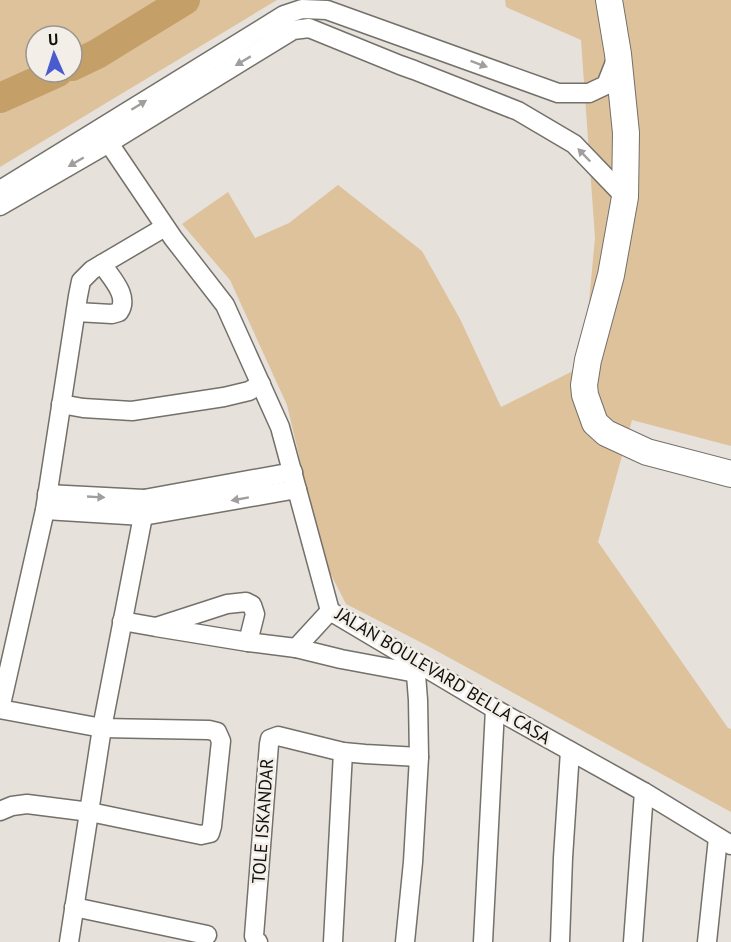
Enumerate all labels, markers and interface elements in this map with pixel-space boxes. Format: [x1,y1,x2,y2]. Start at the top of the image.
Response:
north arrow [24,24,84,84]
text: U [48,29,59,49]
one-way arrow [235,55,251,66]
one-way arrow [470,60,488,70]
one-way arrow [131,99,148,110]
one-way arrow [577,147,591,162]
one-way arrow [68,156,84,167]
one-way arrow [86,492,105,502]
one-way arrow [230,495,249,504]
street label: JALAN BOULEVARD BELLA CASA [331,602,556,749]
street label: TOLE ISKANDAR [247,757,278,884]

